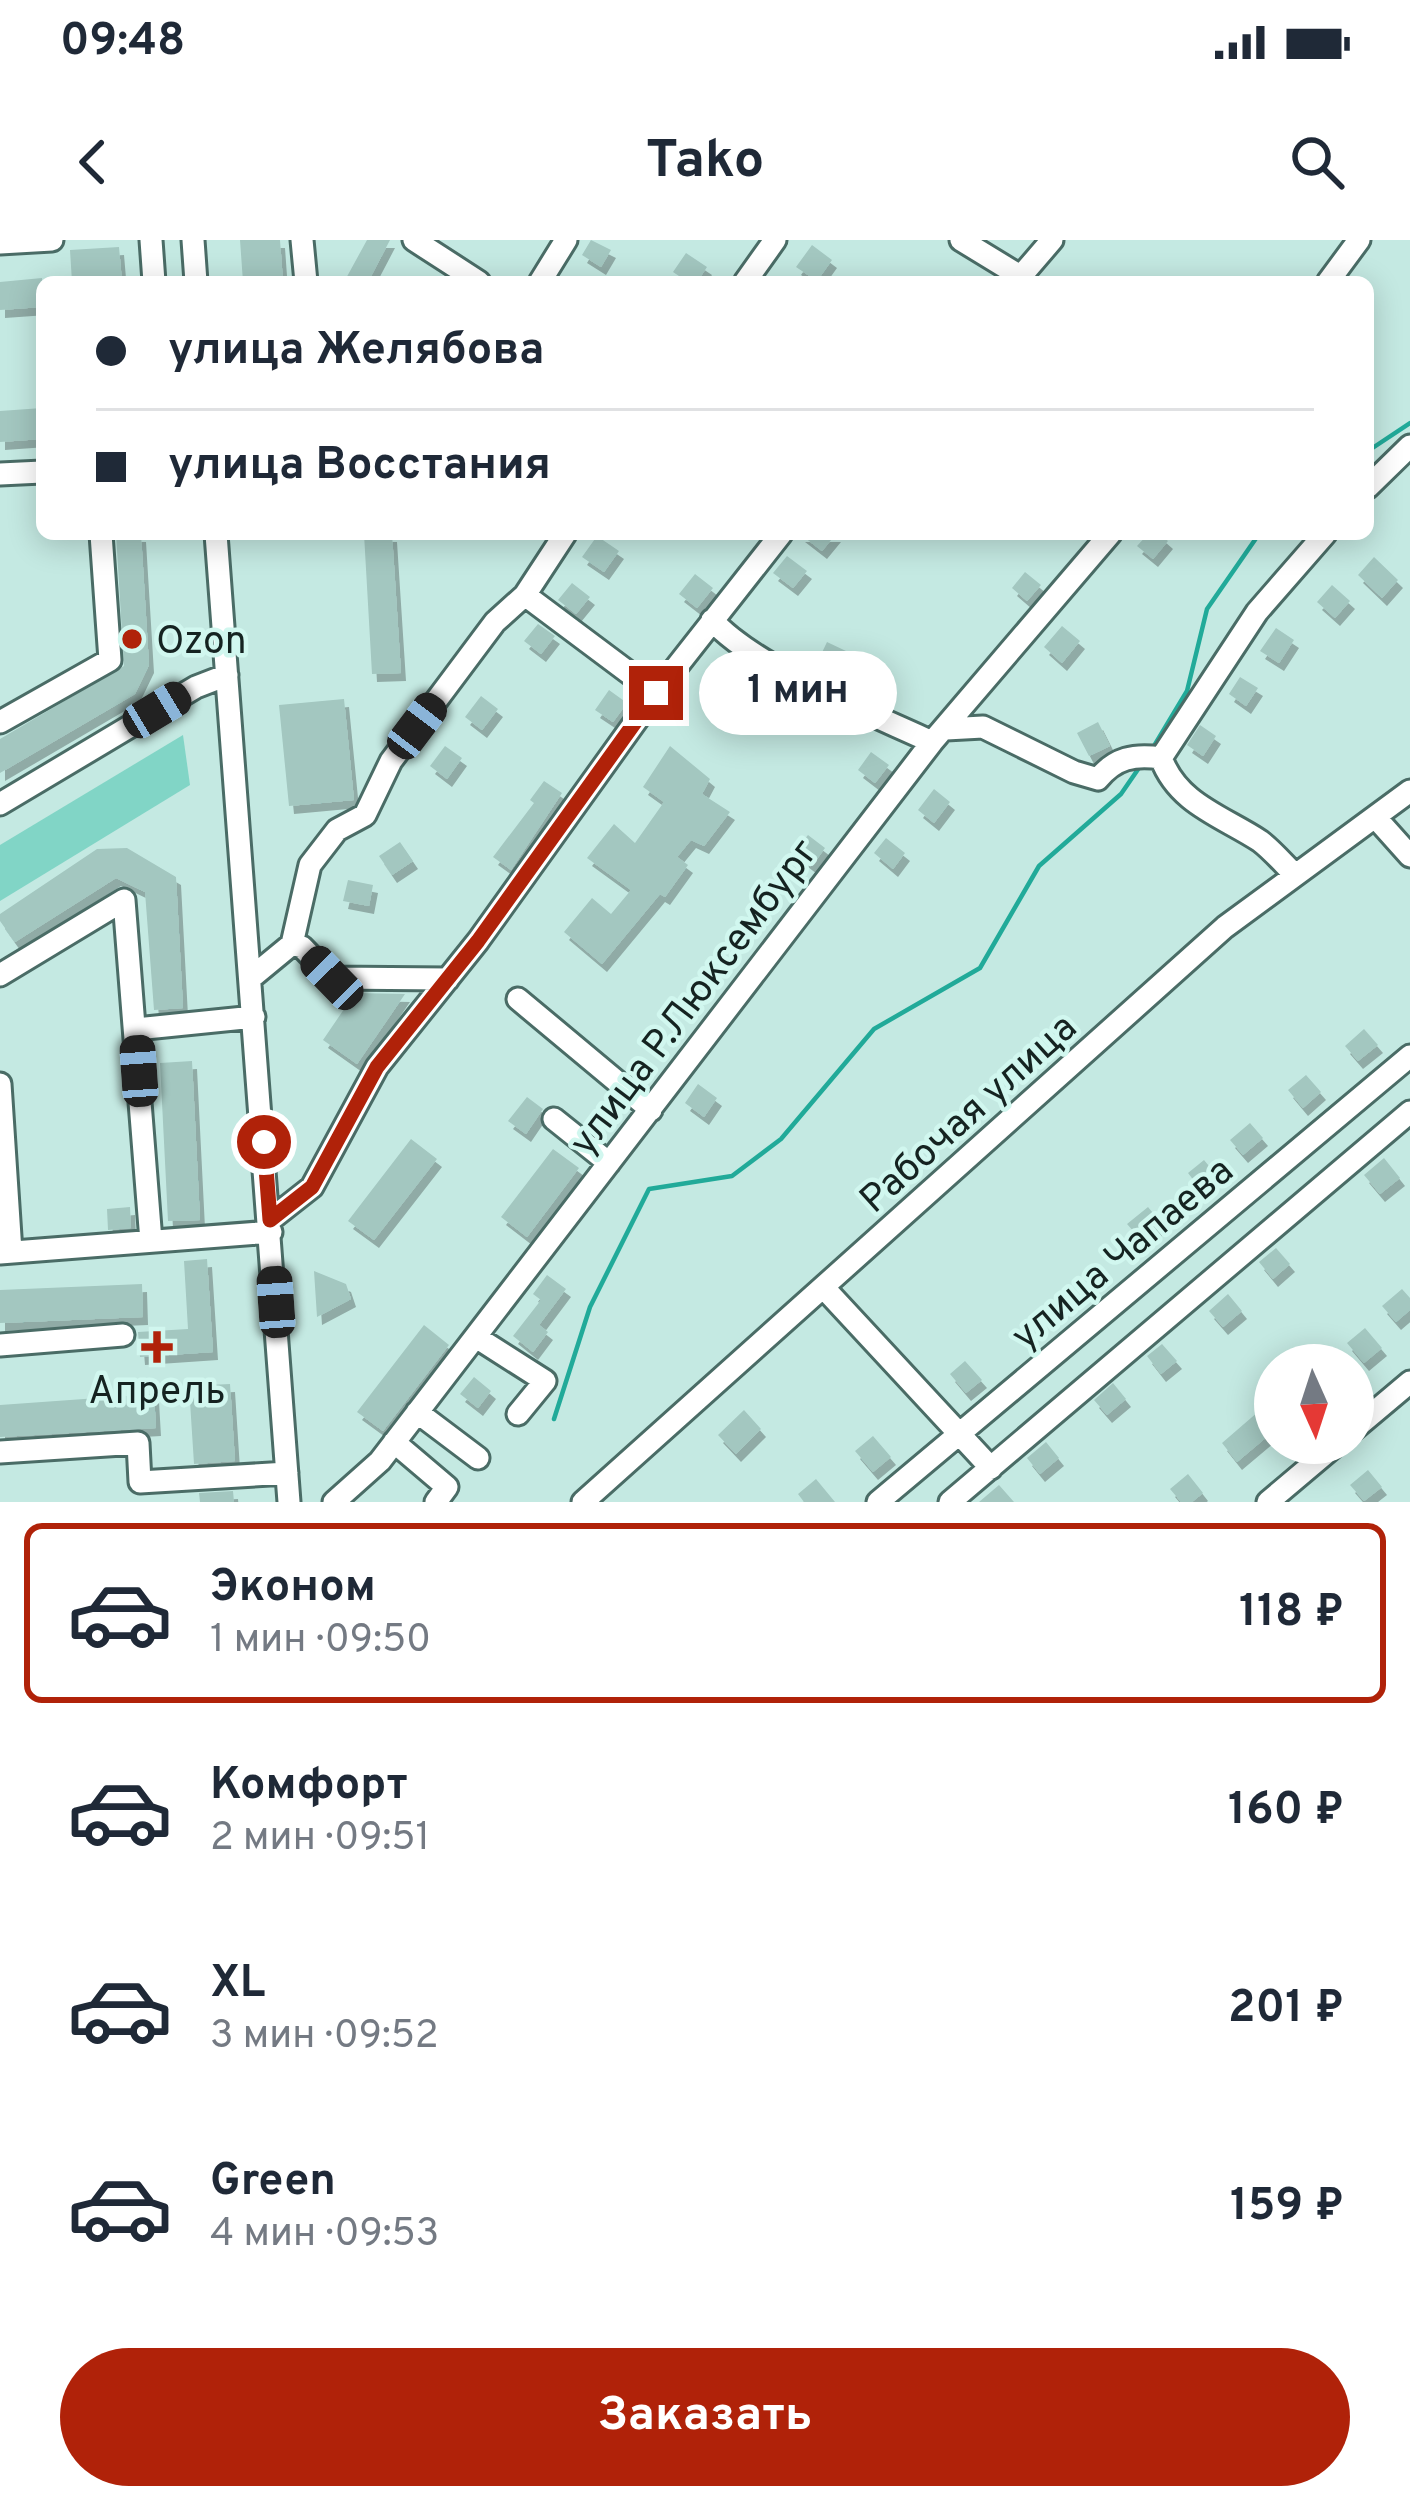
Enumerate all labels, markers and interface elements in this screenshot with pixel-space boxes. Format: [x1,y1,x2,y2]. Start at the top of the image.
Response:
text: 09:48 [60,14,185,71]
text: Tako [646,128,764,197]
icon: back [60,129,126,195]
icon: search [1284,129,1350,195]
text: улица Желябова [168,323,544,380]
text: улица Восстания [168,438,551,495]
place label: Ozon [156,619,247,668]
marker: Ozon [119,626,145,652]
callout: 1 мин [698,651,896,735]
route end [629,666,683,720]
text: 1 мин [747,668,849,717]
car [117,676,197,744]
car [381,686,453,766]
street label: улица Р.Люксембург [561,831,831,1167]
car [294,940,370,1016]
street label: Рабочая улица [851,1005,1089,1226]
car [119,1034,159,1108]
route start [237,1115,291,1169]
street label: улица Чапаева [1003,1148,1245,1363]
car [256,1265,296,1339]
marker: Апрель [144,1334,170,1360]
north arrow [1254,1344,1374,1464]
map controls [1254,1344,1374,1464]
place label: Апрель [88,1369,226,1418]
icon: car [66,1559,174,1667]
text: Эконом [210,1560,376,1617]
text: 118 ₽ [1239,1585,1344,1642]
text: 1 мин · 09:50 [210,1617,431,1666]
icon: car [66,1757,174,1865]
text: Комфорт [210,1758,408,1815]
text: 160 ₽ [1228,1783,1344,1840]
text: 2 мин · 09:51 [210,1815,430,1864]
icon: car [66,1955,174,2063]
text: XL [210,1956,265,2013]
text: 201 ₽ [1228,1981,1344,2038]
text: 3 мин · 09:52 [210,2013,439,2062]
icon: car [66,2153,174,2261]
text: Green [210,2154,336,2211]
text: 159 ₽ [1230,2179,1344,2236]
text: 4 мин · 09:53 [210,2211,439,2260]
button: Заказать [60,2348,1350,2486]

